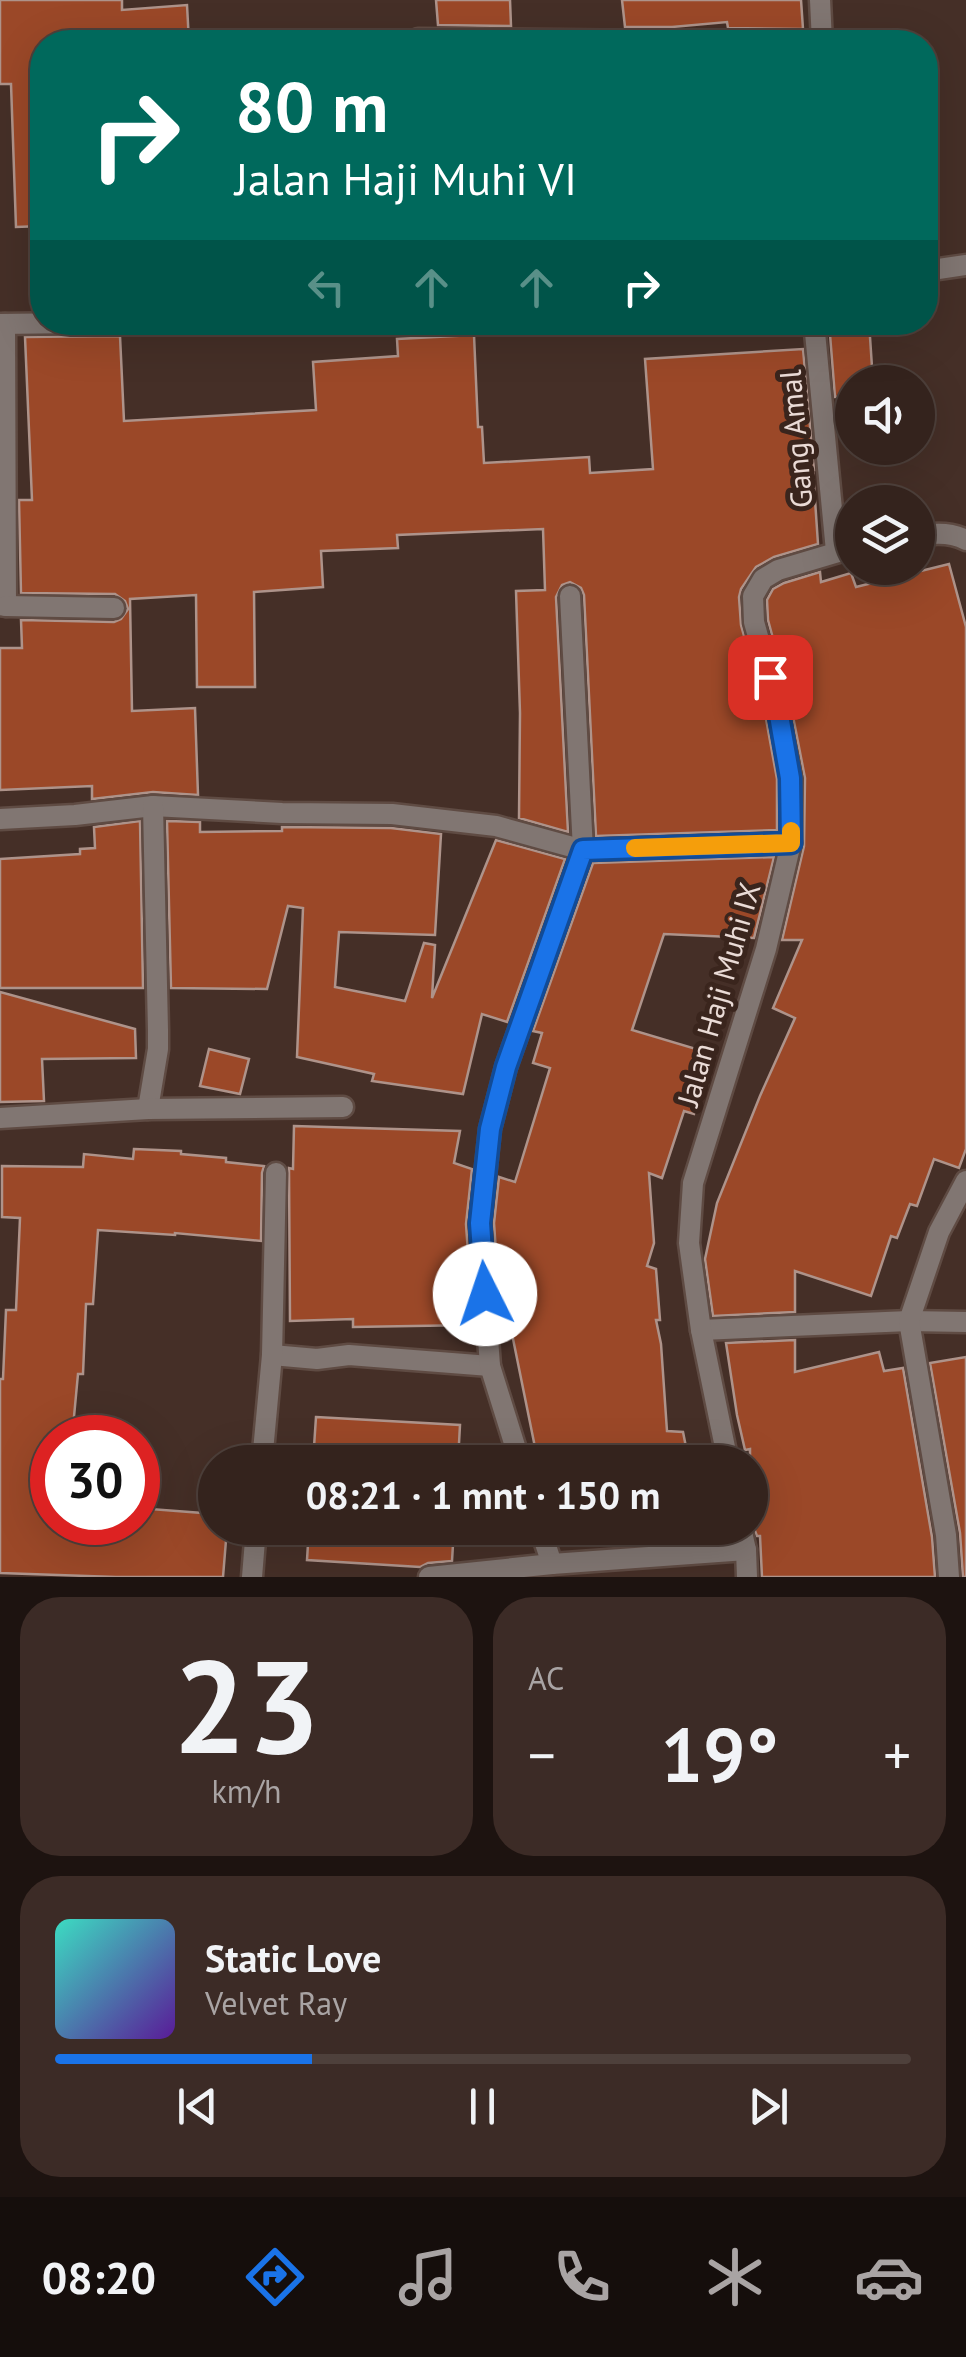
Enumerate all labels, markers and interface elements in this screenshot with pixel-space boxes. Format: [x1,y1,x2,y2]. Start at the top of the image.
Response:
text: 80 m [235,61,388,151]
icon: right [70,70,200,200]
text: Jalan Haji Muhi VI [235,149,577,207]
icon: left [299,260,354,315]
icon: ahead [404,260,459,315]
icon: ahead [509,260,564,315]
icon: right [614,260,669,315]
map controls [835,365,935,585]
button: sound [835,365,935,465]
street label: Gang Amal [770,368,820,510]
button: layers [835,485,935,585]
pin [728,635,813,720]
icon: arrive [743,650,798,705]
street label: Jalan Haji Muhi IX [667,878,768,1112]
position arrow [433,1242,537,1346]
speed limit sign: 30 [30,1415,160,1545]
text: 08:21 · 1 mnt · 150 m [306,1470,660,1519]
text: 23 [173,1621,320,1789]
text: AC [528,1657,564,1699]
text: 19° [661,1706,778,1803]
text: − [528,1719,556,1790]
text: + [883,1719,911,1790]
text: km/h [211,1770,282,1812]
text: Static Love [205,1933,381,1982]
text: Velvet Ray [205,1982,347,2024]
icon: previous [170,2079,225,2134]
icon: pause [455,2079,510,2134]
icon: next [741,2079,796,2134]
icon: directions [240,2242,310,2312]
icon: music [393,2242,463,2312]
icon: phone [547,2242,617,2312]
icon: climate [700,2242,770,2312]
icon: car [854,2242,924,2312]
text: 08:20 [42,2248,156,2306]

